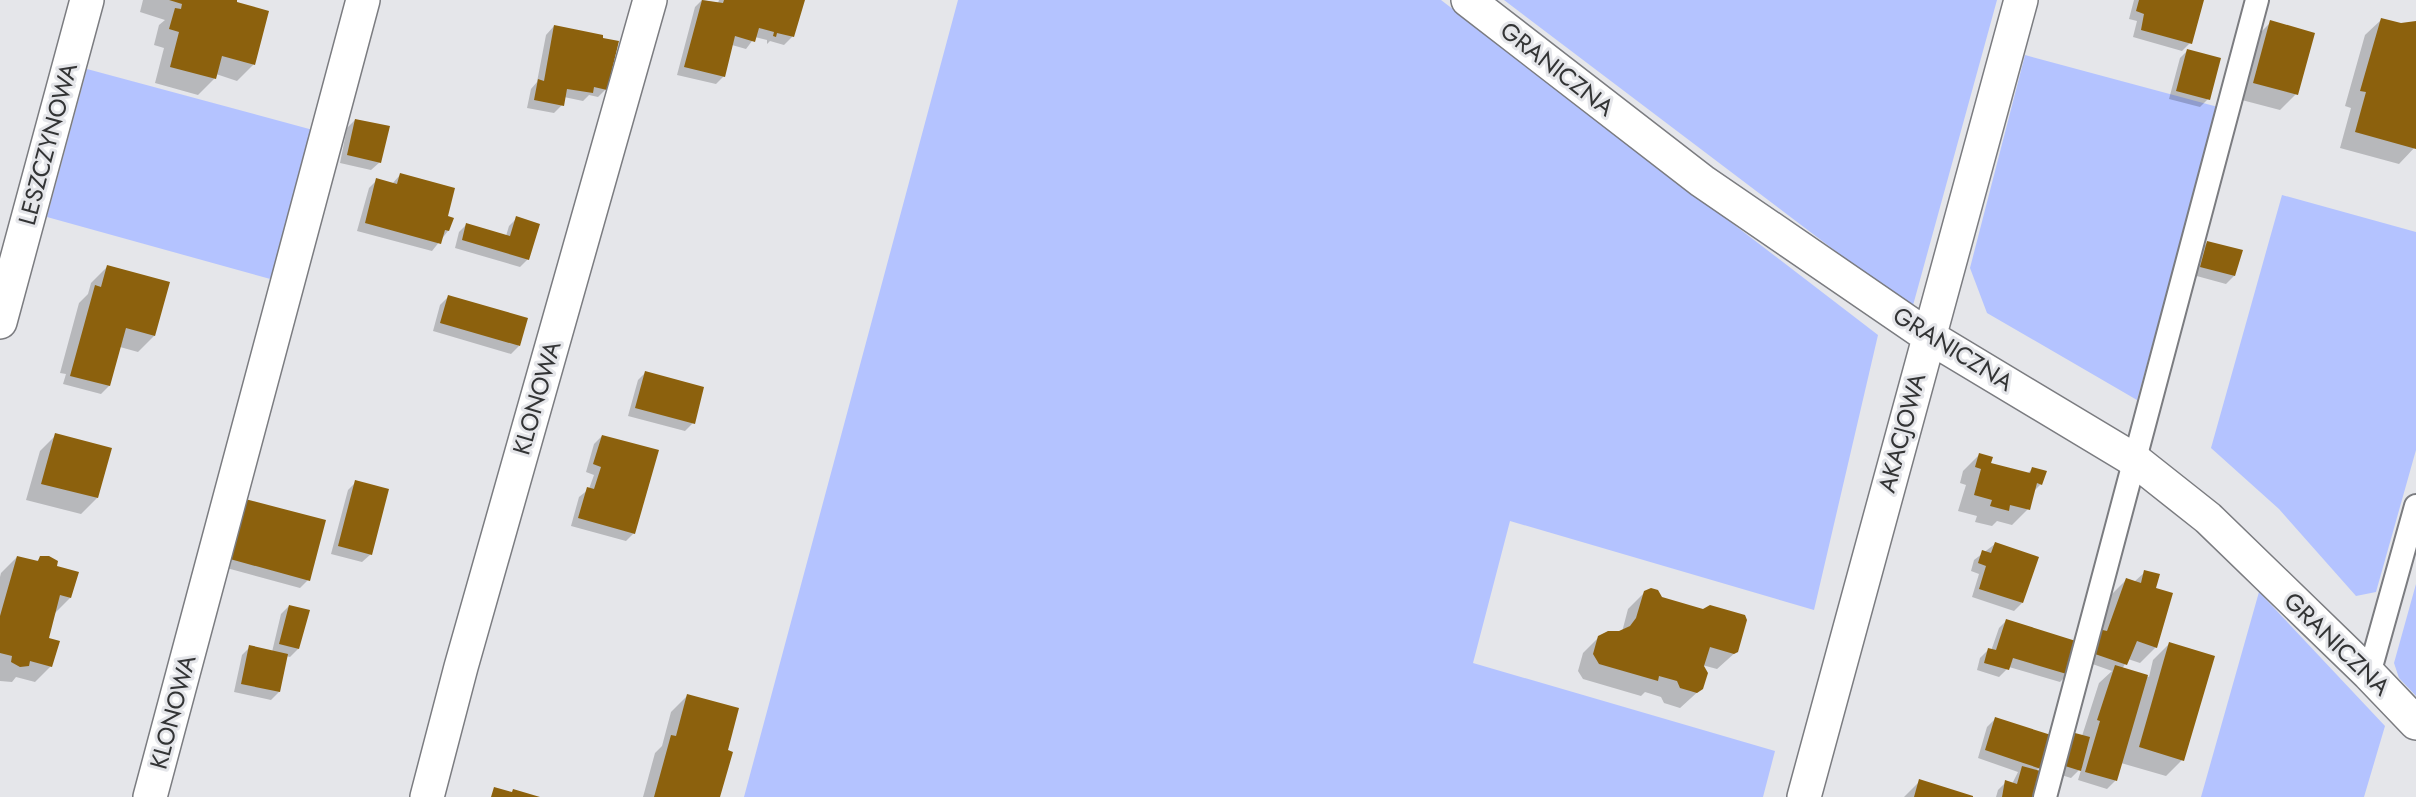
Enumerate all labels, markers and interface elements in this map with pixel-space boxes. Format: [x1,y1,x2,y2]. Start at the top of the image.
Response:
street label: GRANICZNA [1493,13,1622,124]
street label: LESZCZYNOWA [9,59,86,229]
street label: GRANICZNA [1886,298,2020,400]
street label: KLONOWA [504,337,569,459]
street label: AKACJOWA [1869,369,1934,496]
street label: GRANICZNA [2276,584,2399,704]
street label: KLONOWA [141,651,205,773]

